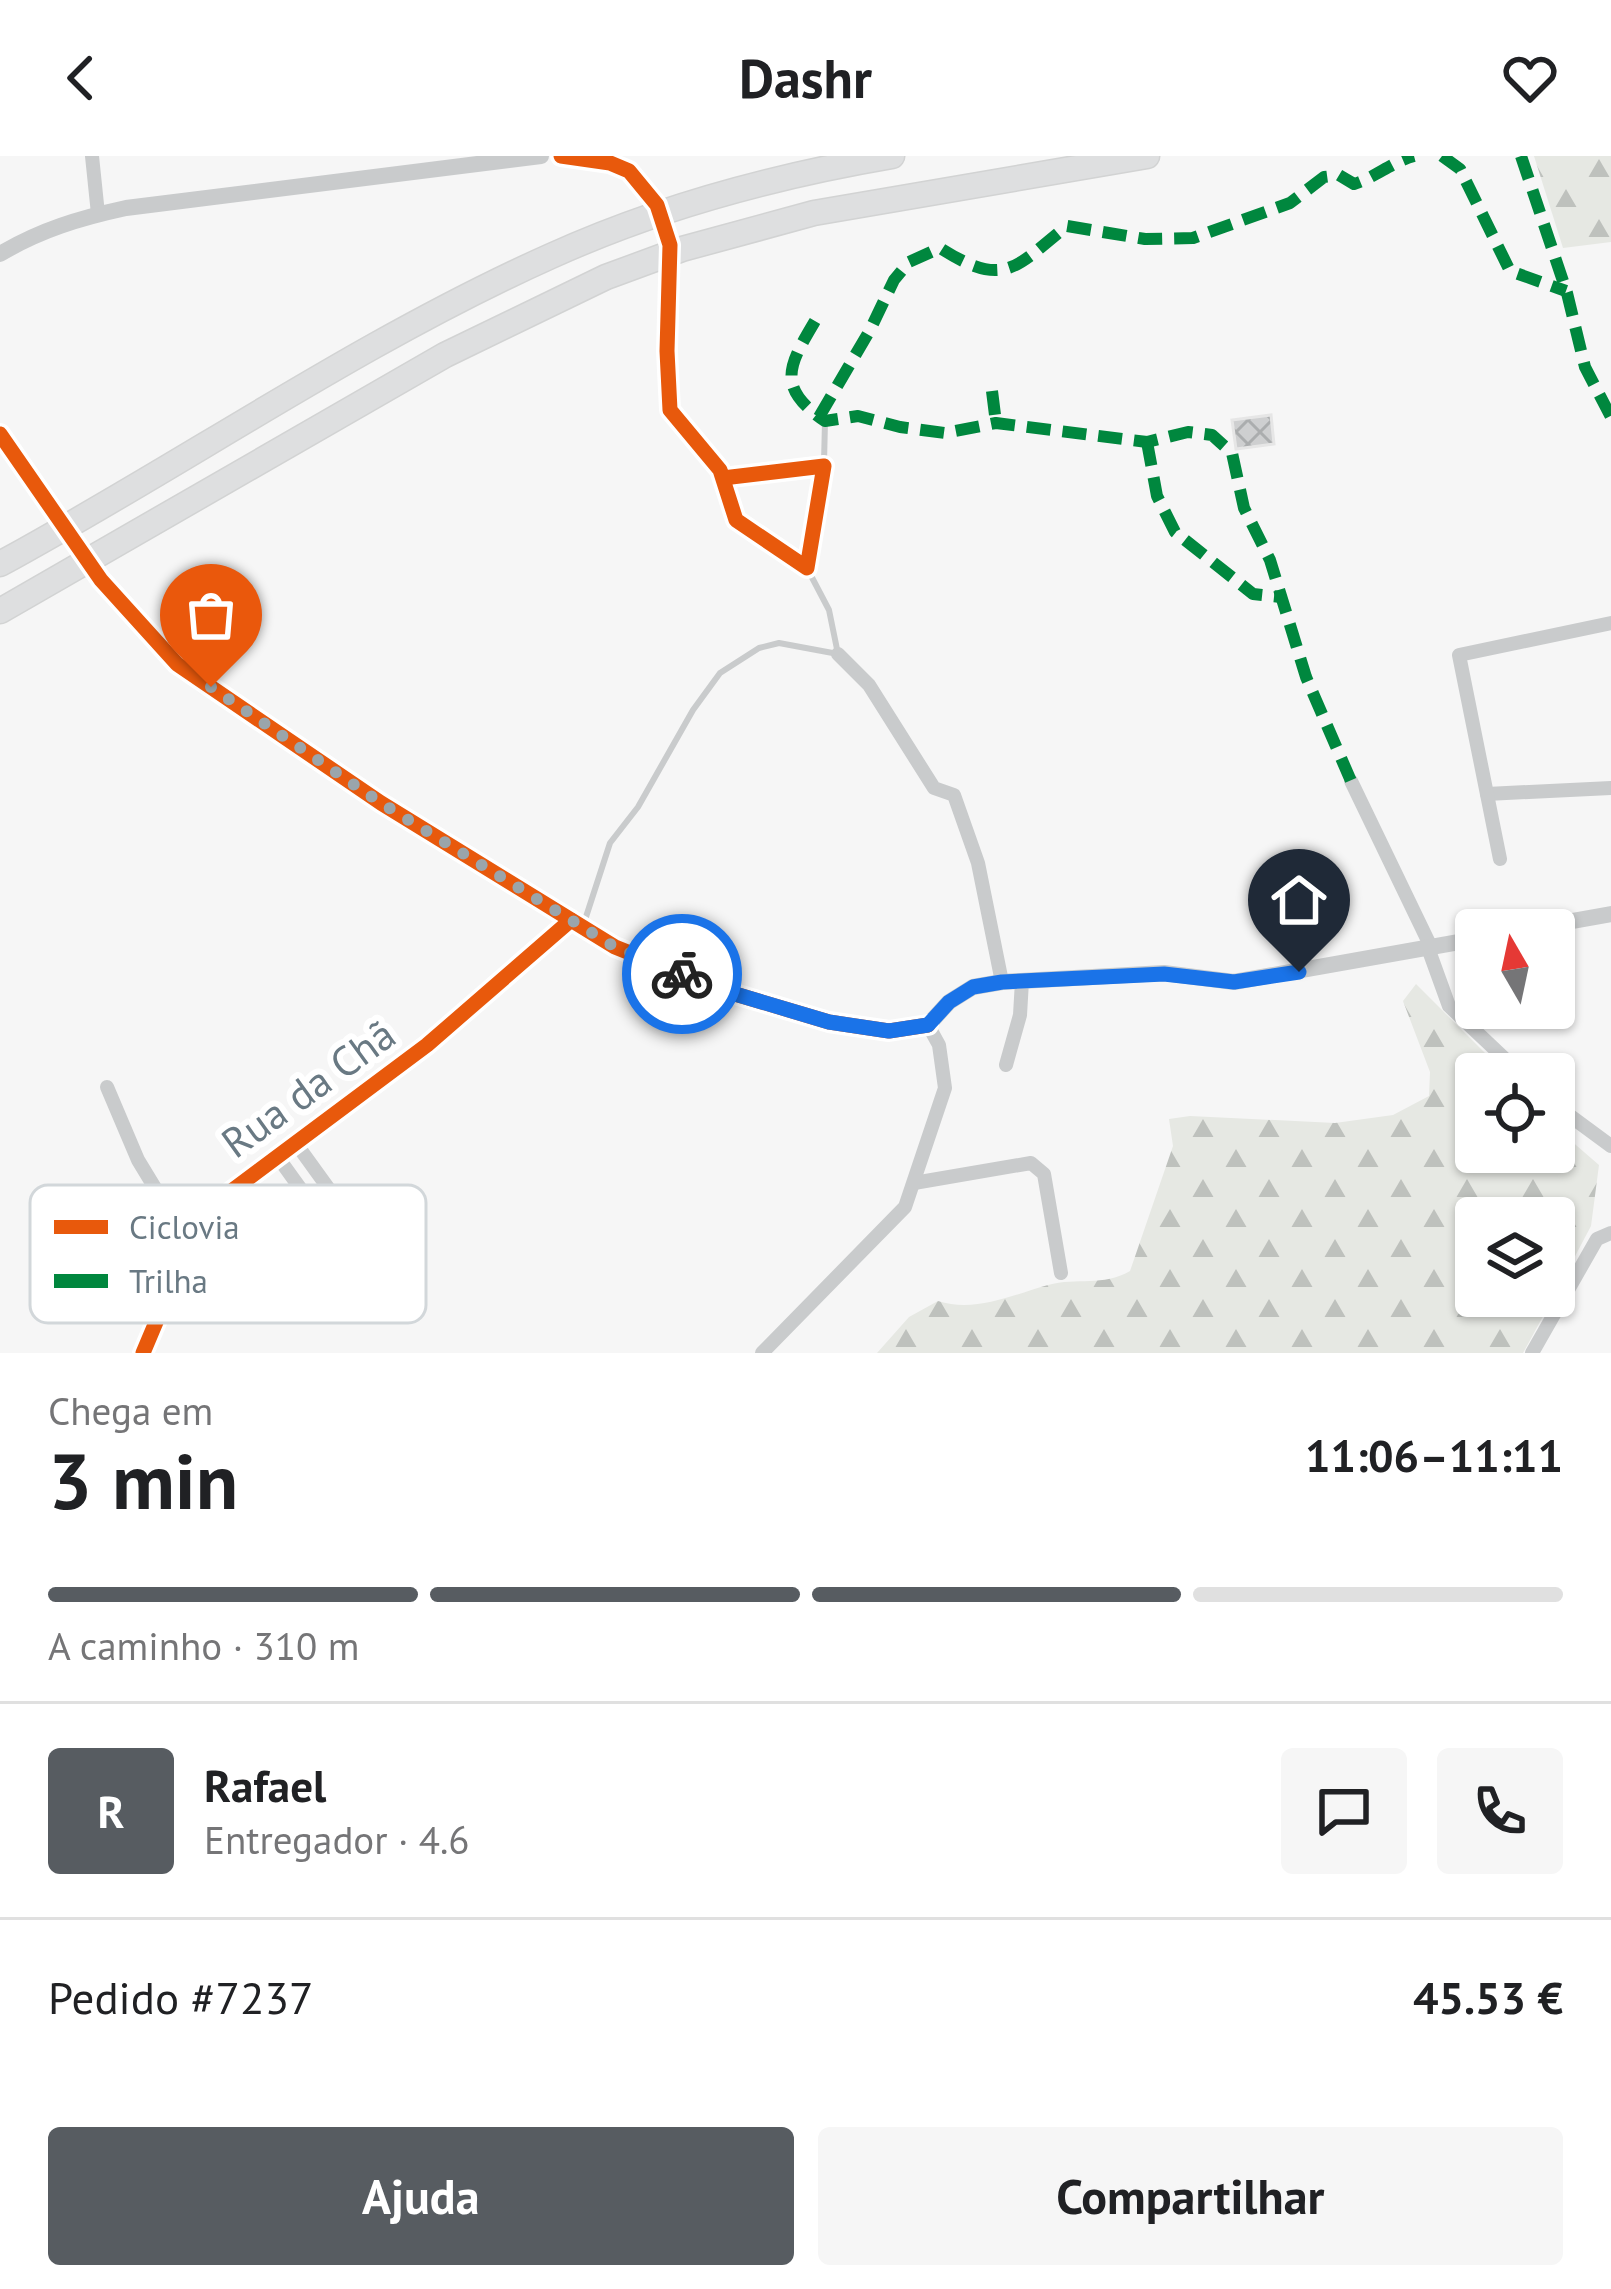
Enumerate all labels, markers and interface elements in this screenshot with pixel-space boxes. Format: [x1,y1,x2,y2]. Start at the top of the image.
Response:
text: Dashr [739,43,872,113]
icon: back [48,45,114,111]
icon: heart [1497,45,1563,111]
pin [160,564,262,687]
icon: bag [178,582,244,648]
pin [1248,849,1350,972]
icon: home [1266,867,1332,933]
north arrow [1455,909,1575,1029]
map controls [1455,909,1575,1317]
courier [622,914,742,1034]
icon: bike [649,941,715,1007]
street label: Rua da Chã [210,1006,406,1170]
button: locate [1455,1053,1575,1173]
legend [30,1185,426,1323]
button: layers [1455,1197,1575,1317]
text: Ciclovia [129,1205,240,1248]
text: Trilha [129,1259,208,1302]
text: Chega em [48,1385,213,1436]
text: 11:06–11:11 [1305,1426,1563,1484]
text: 3 min [48,1430,238,1531]
text: A caminho · 310 m [48,1620,359,1671]
button: chat [1281,1748,1407,1874]
button: phone [1437,1748,1563,1874]
text: Rafael [204,1756,326,1814]
text: R [97,1782,125,1840]
text: Entregador · 4.6 [204,1814,470,1865]
text: Pedido #7237 [48,1968,314,2026]
text: 45.53 € [1413,1968,1563,2026]
button: Ajuda [48,2127,794,2265]
button: Compartilhar [818,2127,1563,2265]

